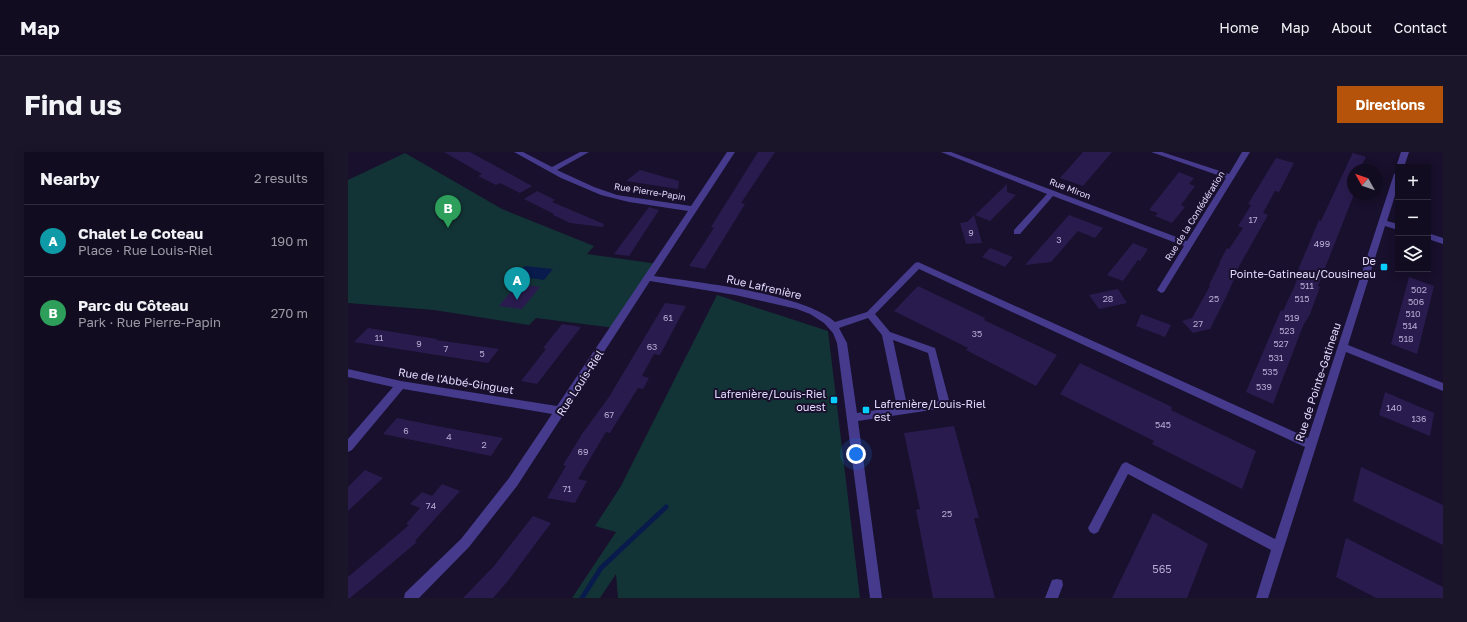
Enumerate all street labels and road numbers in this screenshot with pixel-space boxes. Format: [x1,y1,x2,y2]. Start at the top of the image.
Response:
street label: Rue de la Confédération [1162,169,1227,263]
street label: Rue Miron [1048,176,1092,201]
street label: Rue Pierre-Papin [613,180,687,203]
street label: Rue Lafrenière [725,272,803,301]
street label: Rue de Pointe-Gatineau [1292,321,1343,443]
street label: Rue Louis-Riel [554,347,606,418]
street label: Rue de l'Abbé-Ginguet [397,365,515,396]

